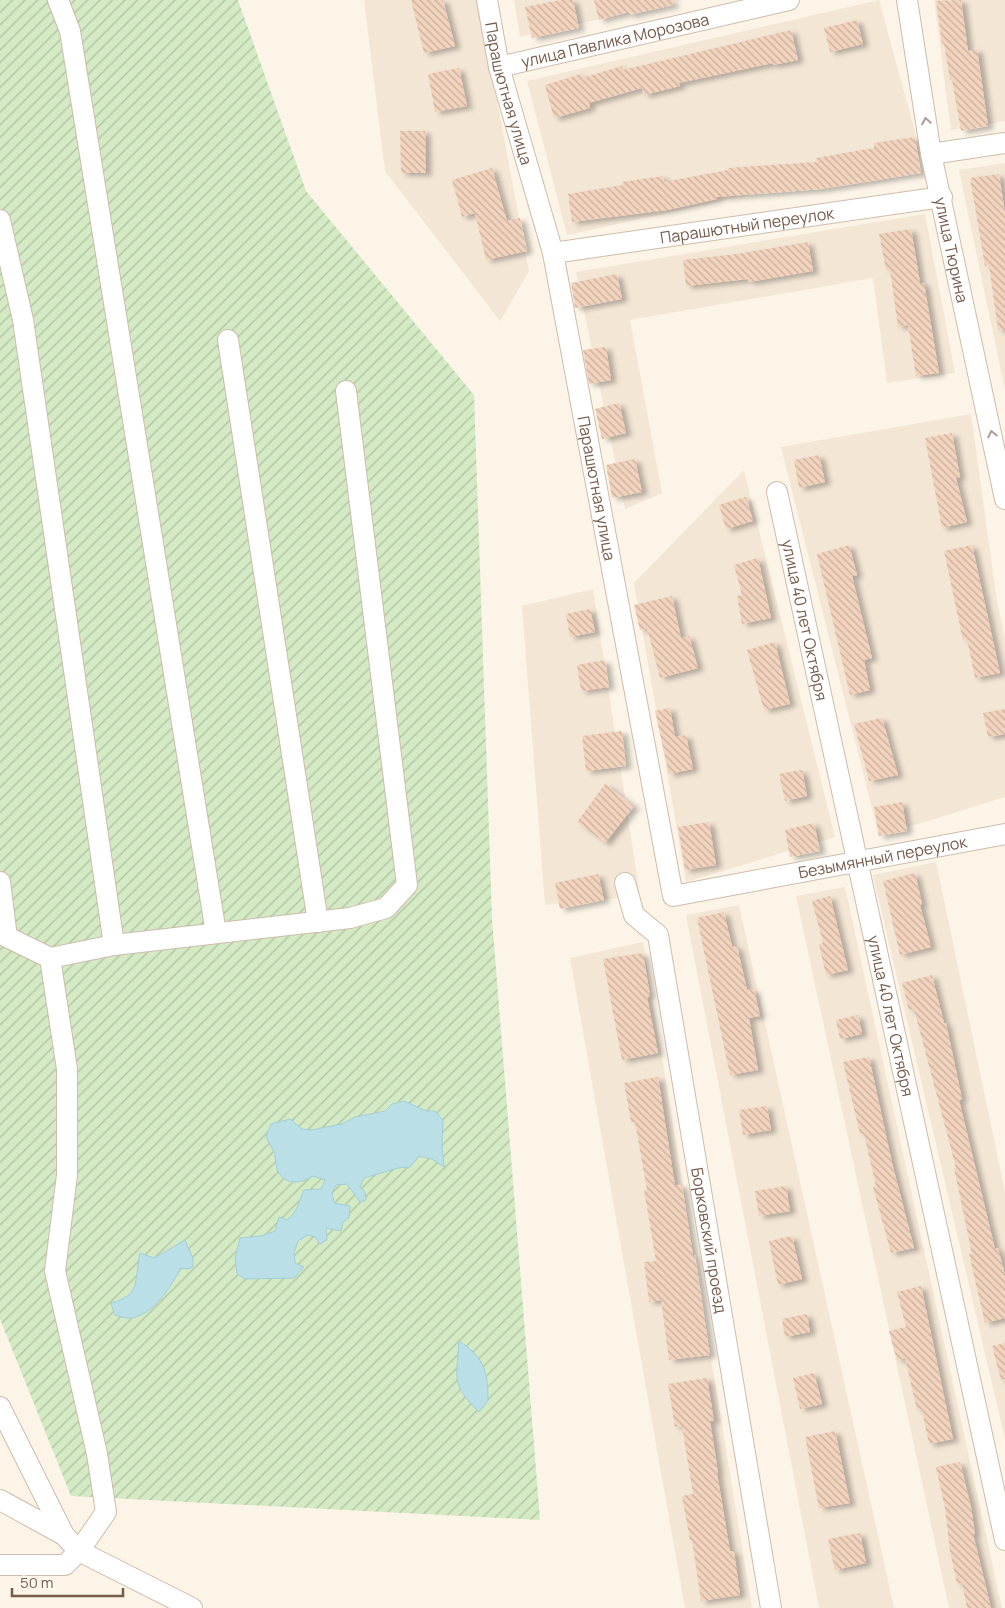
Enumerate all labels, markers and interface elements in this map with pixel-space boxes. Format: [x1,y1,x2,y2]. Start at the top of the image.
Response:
street label: улица Павлика Морозова [519,8,711,73]
street label: Парашютная улица [480,20,538,167]
one-way arrow [921,116,932,124]
street label: улица Тюрина [930,195,974,305]
street label: Парашютный переулок [659,202,836,248]
street label: Парашютная улица [573,414,621,562]
one-way arrow [987,429,997,438]
street label: улица 40 лет Октября [777,537,833,703]
street label: Безымянный переулок [796,830,970,883]
street label: улица 40 лет Октября [863,933,919,1098]
street label: Борковский проезд [686,1166,732,1315]
scale bar [12,1566,124,1598]
text: 50 m [20,1572,54,1593]

